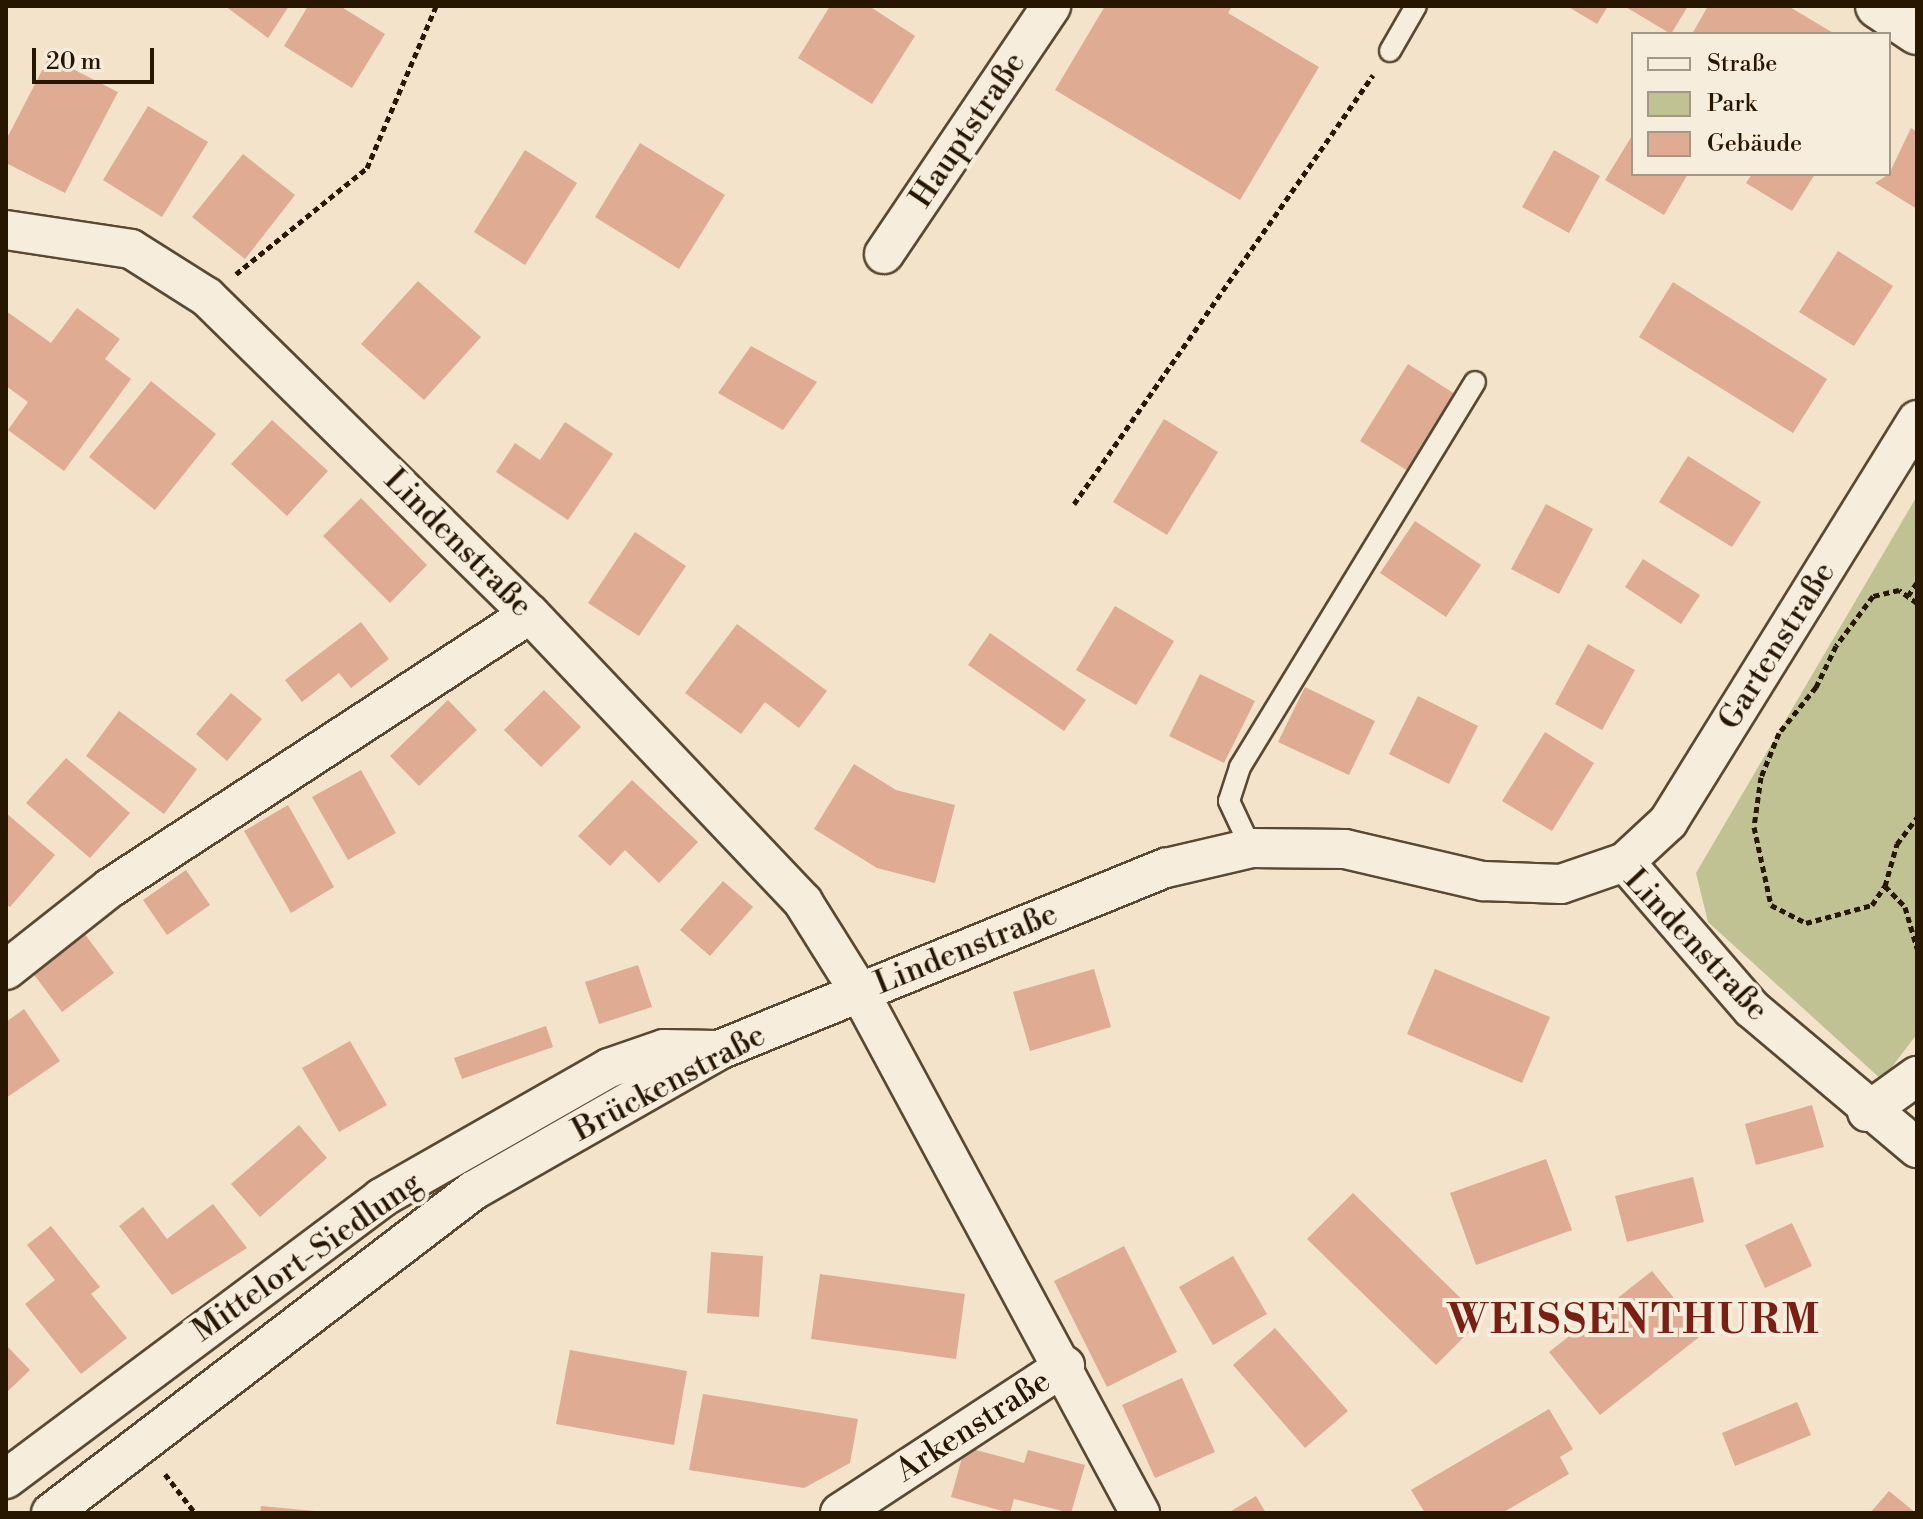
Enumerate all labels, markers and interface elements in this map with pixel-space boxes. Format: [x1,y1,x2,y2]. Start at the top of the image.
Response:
scale bar [36,32,158,82]
legend [1631,32,1891,176]
street label: Hauptstraße [902,45,1034,215]
text: 20 m [46,47,102,77]
text: Straße [1707,49,1777,79]
text: Park [1707,89,1757,119]
text: Gebäude [1707,129,1802,159]
street label: Lindenstraße [376,461,540,625]
street label: Gartenstraße [1710,555,1844,737]
street label: Lindenstraße [1616,861,1776,1029]
street label: Lindenstraße [869,895,1063,1003]
street label: Brückenstraße [566,1016,772,1150]
street label: Mittelort-Siedlung [185,1164,429,1350]
district label: WEISSENTHURM [1447,1297,1821,1345]
street label: Arkenstraße [888,1362,1058,1490]

